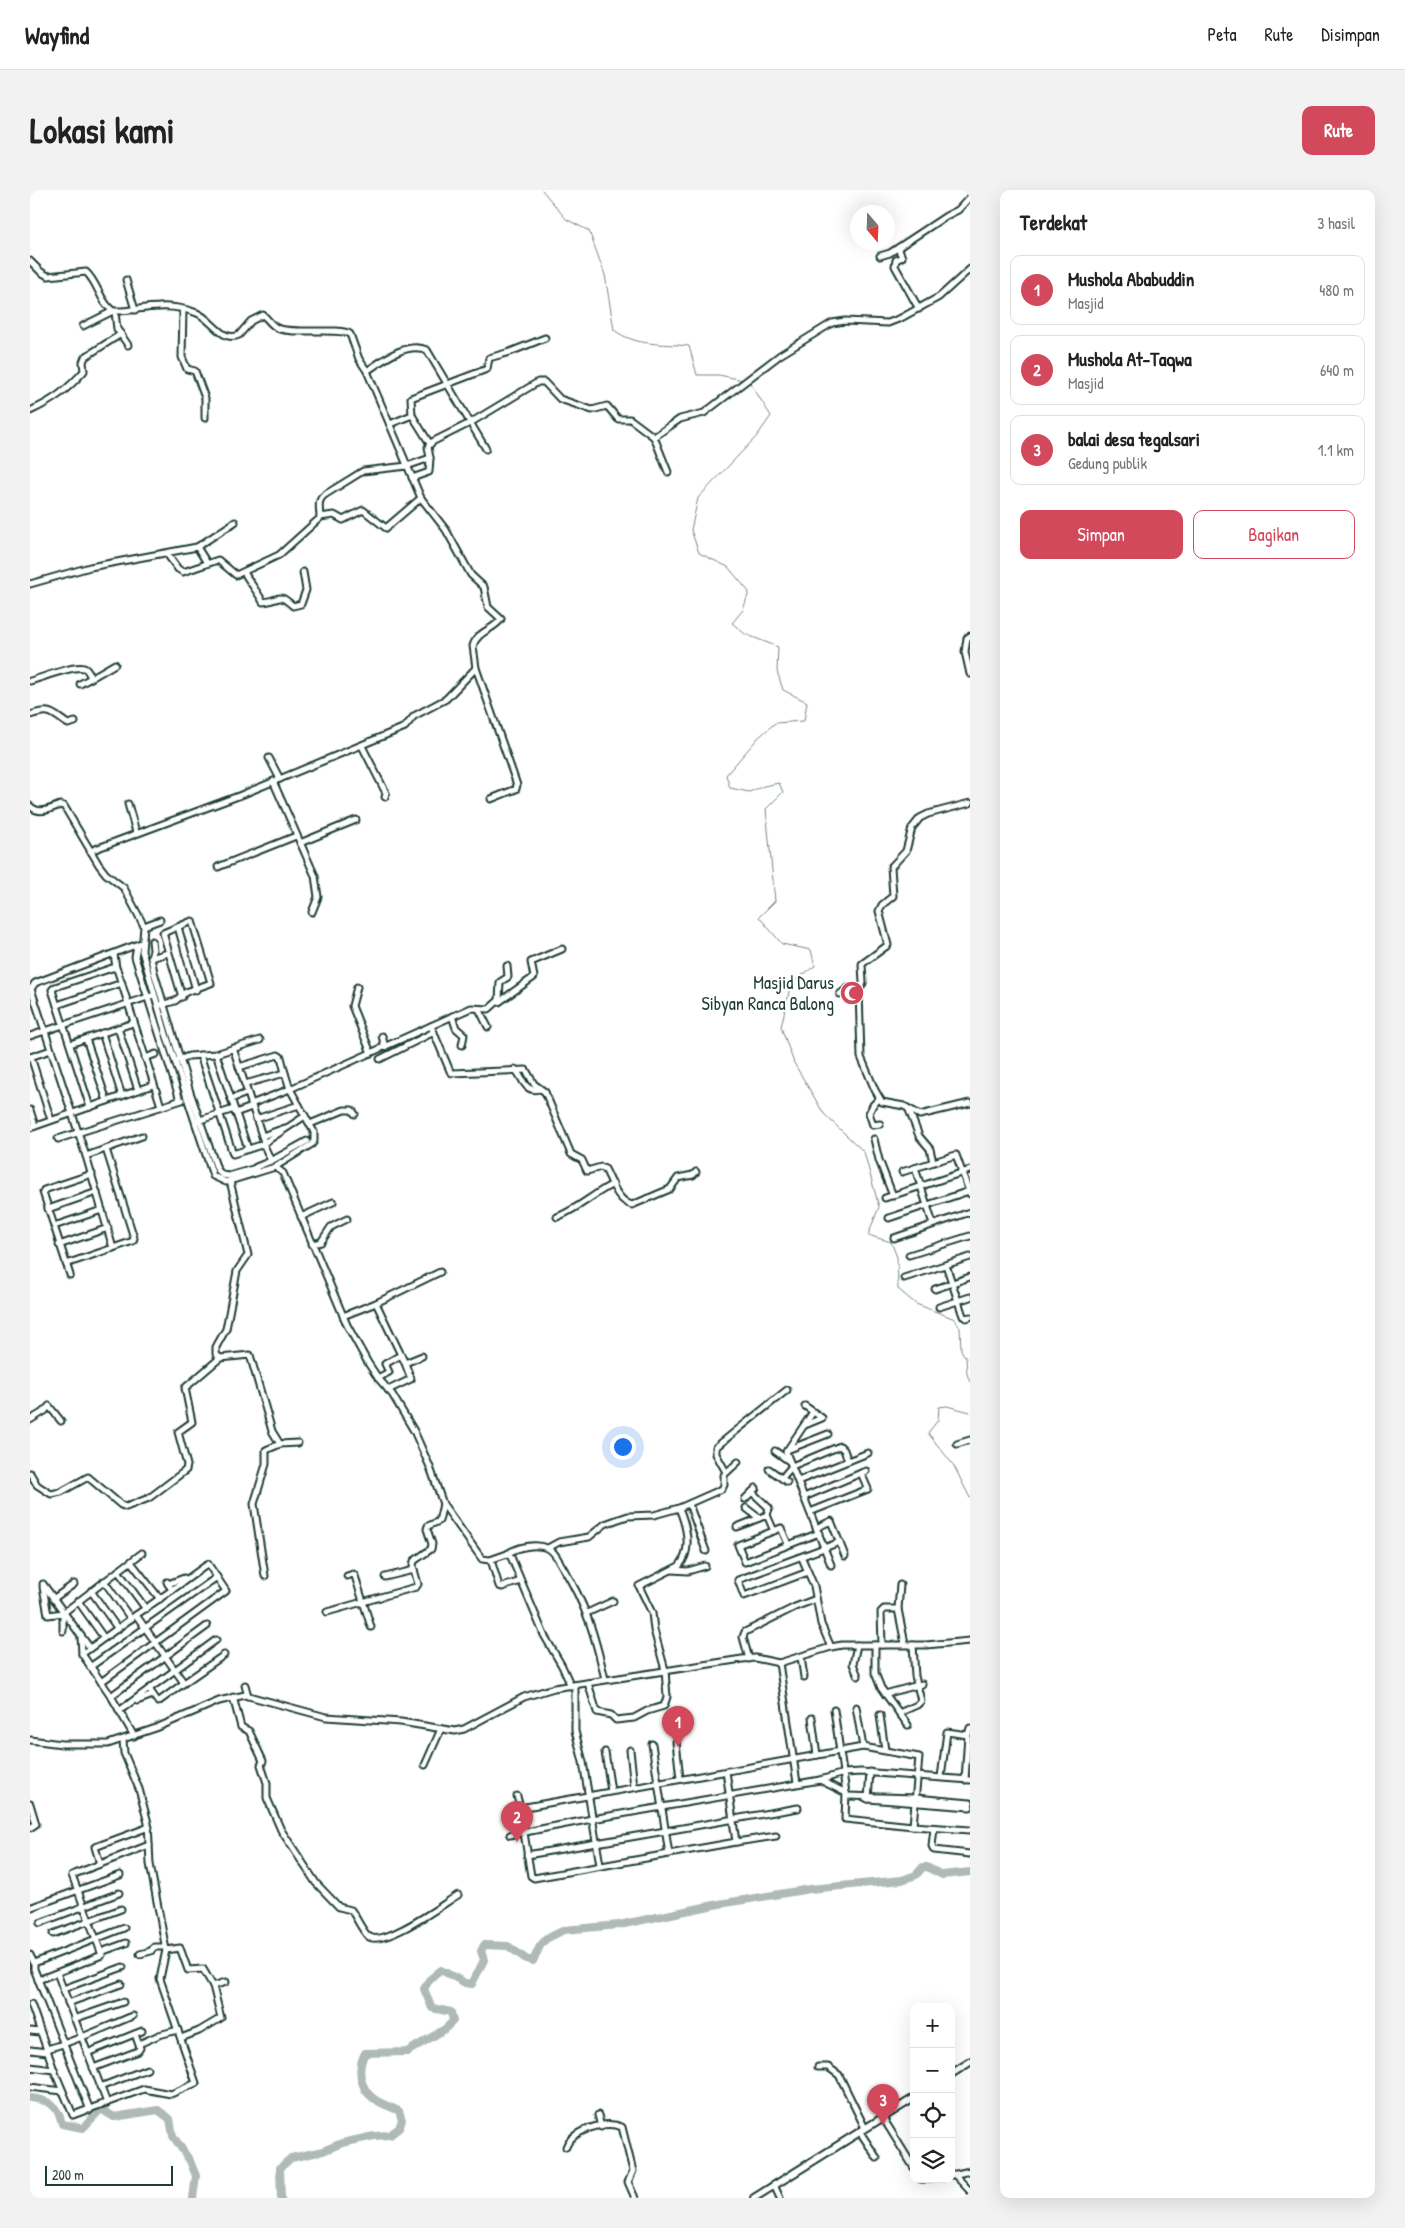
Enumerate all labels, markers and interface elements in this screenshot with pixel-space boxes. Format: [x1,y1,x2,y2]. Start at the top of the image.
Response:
text: Wayfind [25,19,89,51]
text: Peta [1208,22,1237,47]
text: Rute [1265,22,1293,47]
text: Disimpan [1321,22,1380,47]
button: Rute [1302,106,1375,155]
text: Lokasi kami [30,107,175,154]
north arrow [850,205,895,250]
text: Terdekat [1020,208,1087,237]
text: 3 hasil [1317,212,1355,234]
text: Mushola Ababuddin [1068,266,1194,292]
text: 1 [1034,279,1040,301]
text: 480 m [1319,279,1354,301]
text: Masjid [1068,292,1104,314]
text: Mushola At-Taqwa [1068,346,1192,372]
text: 2 [1033,359,1041,381]
text: 640 m [1320,359,1354,381]
text: Masjid [1068,372,1104,394]
text: balai desa tegalsari [1068,426,1200,452]
text: 3 [1033,439,1041,461]
text: 1.1 km [1318,439,1354,461]
text: Gedung publik [1068,452,1147,474]
button: Simpan [1020,510,1183,559]
button: Bagikan [1193,510,1355,559]
place label: Masjid Darus Sibyan Ranca Balong [701,970,834,1016]
mosque icon: Masjid Darus Sibyan Ranca Balong [839,980,865,1006]
your location [610,1434,636,1460]
pin: 1 [662,1706,694,1747]
pin: 2 [501,1801,533,1842]
map controls [910,2003,955,2183]
button: + [910,2003,955,2048]
button: − [910,2048,955,2093]
pin: 3 [867,2084,899,2125]
button: locate [910,2093,955,2138]
button: layers [910,2138,955,2183]
scale bar [45,2163,172,2186]
text: 200 m [52,2165,84,2184]

